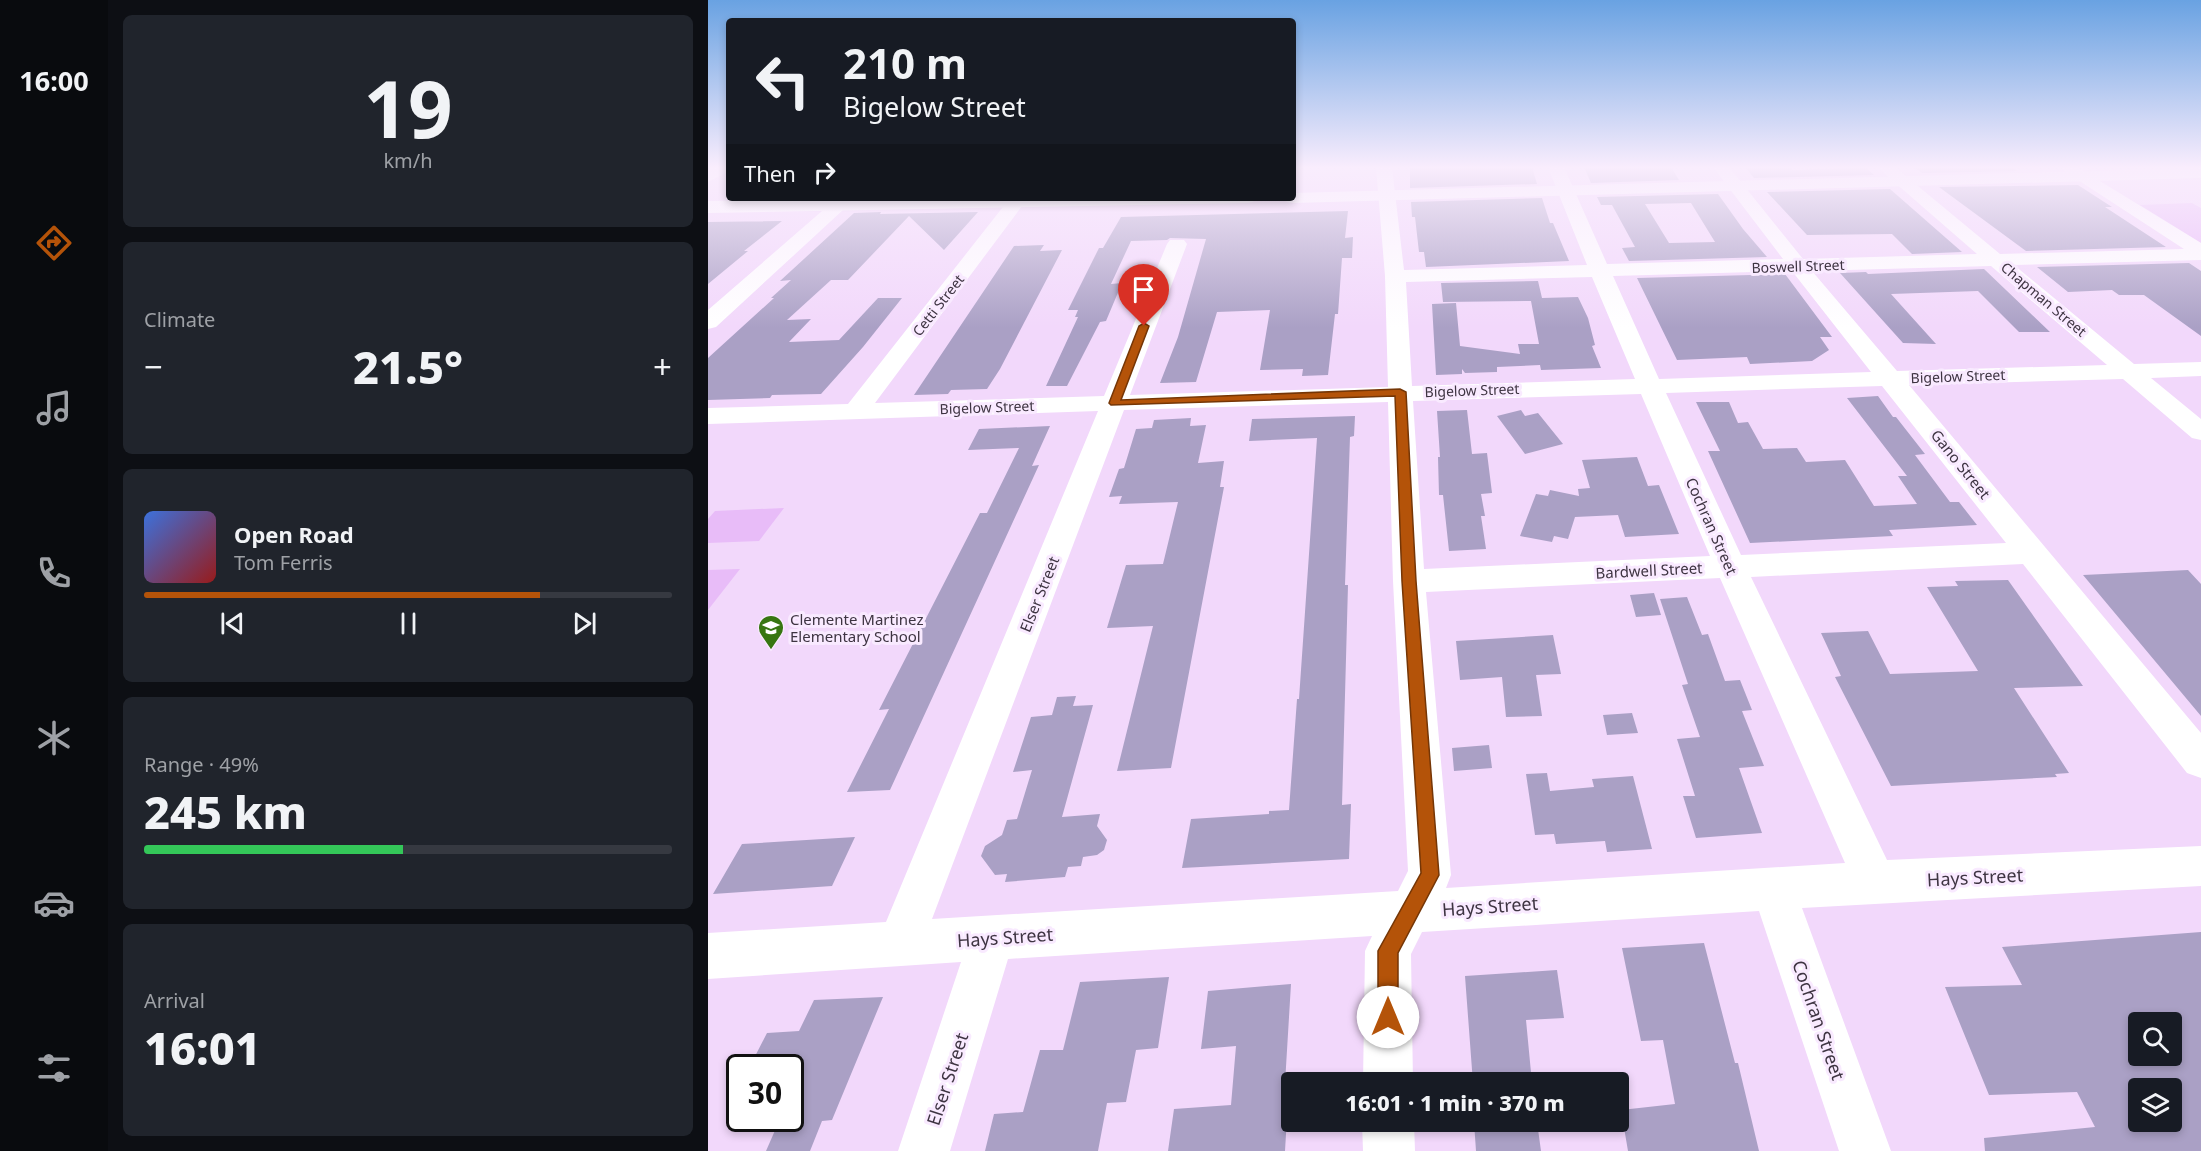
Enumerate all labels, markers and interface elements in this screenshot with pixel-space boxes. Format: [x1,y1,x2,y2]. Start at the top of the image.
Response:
text: 210 m [843,34,967,91]
icon: left [744,42,822,120]
text: 19 [363,55,453,161]
text: 16:00 [19,62,89,99]
text: Bigelow Street [843,88,1026,125]
text: km/h [383,147,433,174]
icon: right [808,156,841,189]
text: Then [744,158,796,188]
icon: directions [33,222,75,264]
street label: Boswell Street [1751,255,1845,277]
street label: Chapman Street [1997,258,2091,340]
pin [1118,264,1169,326]
street label: Cetti Street [908,270,968,340]
icon: arrive [1127,273,1160,306]
text: Climate [144,306,215,333]
text: 21.5° [353,336,463,397]
text: − [144,344,163,389]
text: + [653,344,672,389]
street label: Bigelow Street [1910,365,2006,387]
street label: Bigelow Street [1424,379,1520,401]
icon: music [33,387,75,429]
street label: Bigelow Street [939,396,1035,418]
street label: Gano Street [1927,425,1995,503]
street label: Cochran Street [1682,474,1743,578]
text: Open Road [234,519,354,549]
text: Tom Ferris [234,549,333,576]
icon: phone [33,552,75,594]
street label: Elser Street [1015,553,1063,635]
street label: Bardwell Street [1595,557,1704,583]
icon: previous [216,607,249,640]
icon: pause [392,607,425,640]
icon: next [568,607,601,640]
place label: Clemente Martinez Elementary School [790,609,923,646]
school or university icon: Clemente Martinez Elementary School [756,613,786,651]
icon: climate [33,717,75,759]
text: Range · 49% [144,751,259,778]
text: 245 km [144,781,307,842]
street label: Hays Street [1926,862,2024,892]
icon: car [33,882,75,924]
street label: Hays Street [1441,891,1539,921]
street label: Hays Street [956,922,1054,952]
street label: Cochran Street [1787,957,1851,1084]
position arrow [1356,985,1420,1049]
text: Arrival [144,987,205,1014]
map controls [2128,1012,2182,1132]
button: search [2128,1012,2182,1066]
text: 16:01 [144,1017,261,1078]
street label: Elser Street [921,1029,973,1128]
icon: filters [33,1047,75,1089]
speed limit sign: 30 [726,1054,804,1132]
button: layers [2128,1078,2182,1132]
text: 16:01 · 1 min · 370 m [1345,1087,1565,1117]

